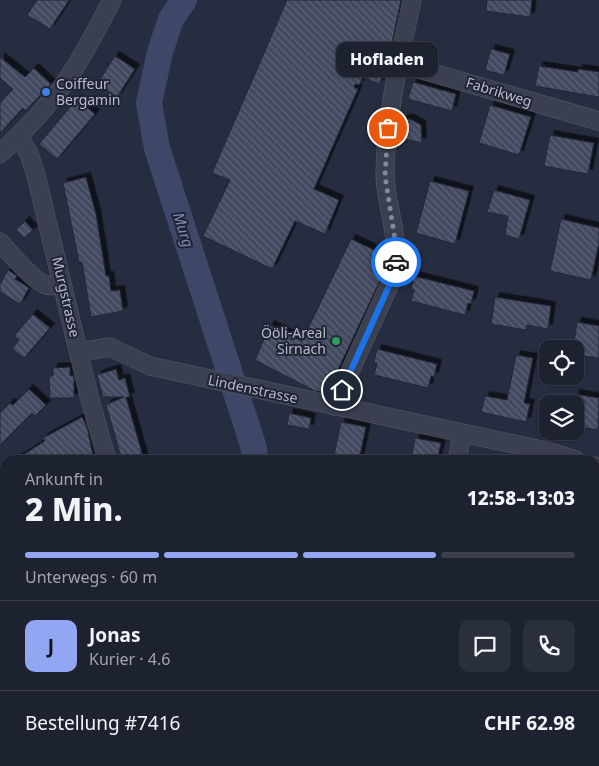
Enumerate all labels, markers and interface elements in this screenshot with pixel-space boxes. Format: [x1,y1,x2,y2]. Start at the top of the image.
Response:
callout: Hofladen [337,43,439,78]
text: Hofladen [350,48,424,70]
street label: Fabrikweg [464,72,534,111]
place label: Coiffeur Bergamin [56,74,120,109]
marker: Coiffeur Bergamin [40,86,52,98]
pin [367,107,409,149]
icon: bag [374,114,402,142]
water label: Murg [169,210,199,250]
courier [371,237,421,287]
icon: car [382,248,410,276]
street label: Murgstrasse [48,255,85,339]
place label: Ööli-Areal Sirnach [261,323,326,358]
marker: Ööli-Areal Sirnach [330,335,342,347]
map controls [539,340,584,440]
button: locate [539,340,584,385]
pin [321,369,363,411]
street label: Lindenstrasse [207,370,300,407]
icon: home [328,376,356,404]
button: layers [539,395,584,440]
text: Ankunft in [25,468,103,490]
text: 12:58–13:03 [467,485,575,511]
text: 2 Min. [25,487,123,530]
text: Unterwegs · 60 m [25,566,157,588]
button: chat [459,620,511,672]
button: phone [523,620,575,672]
text: Jonas [89,622,140,648]
text: J [48,633,54,659]
text: Kurier · 4.6 [89,648,170,670]
text: Bestellung #7416 [25,710,180,736]
text: CHF 62.98 [484,710,575,736]

